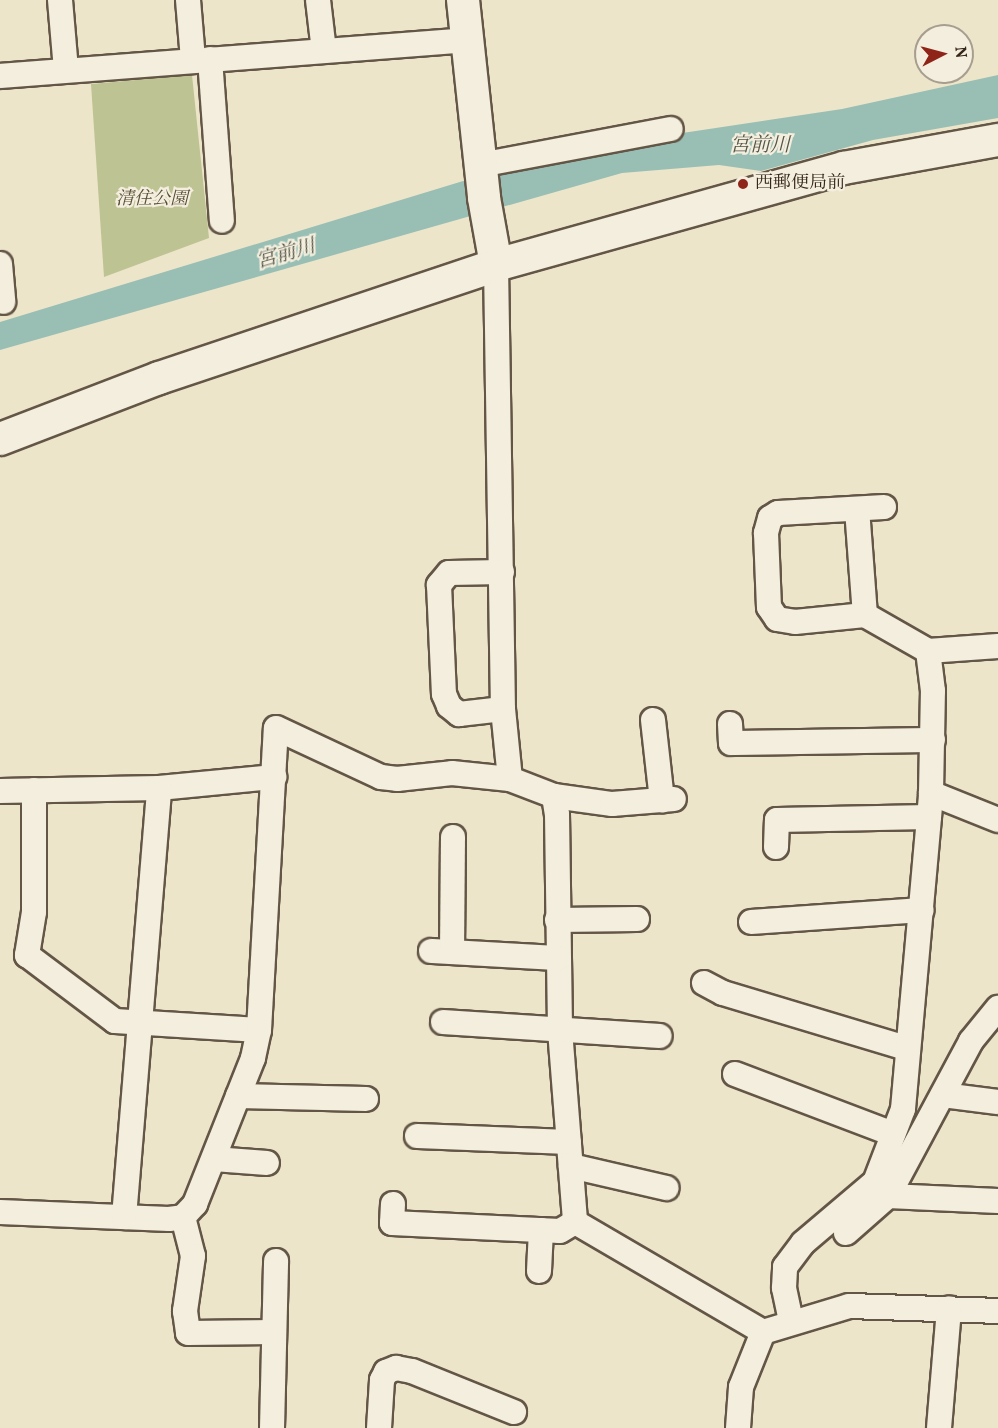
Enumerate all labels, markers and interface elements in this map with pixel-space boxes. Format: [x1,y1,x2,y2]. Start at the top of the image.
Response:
north arrow [914,24,974,84]
text: N [948,45,971,59]
water label: 宮前川 [730,134,790,158]
place label: 西郵便局前 [755,173,845,195]
marker: 西郵便局前 [736,177,750,191]
park label: 清住公園 [116,189,188,211]
water label: 宮前川 [254,235,318,275]

